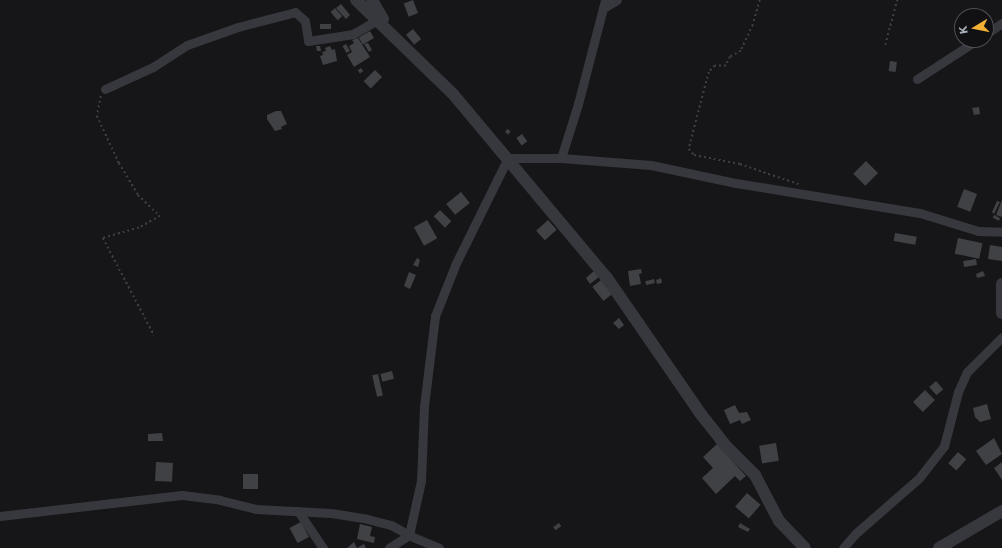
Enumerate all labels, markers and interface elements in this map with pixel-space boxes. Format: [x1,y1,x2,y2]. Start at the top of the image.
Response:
north arrow [954,8,994,48]
text: K [956,25,970,35]

